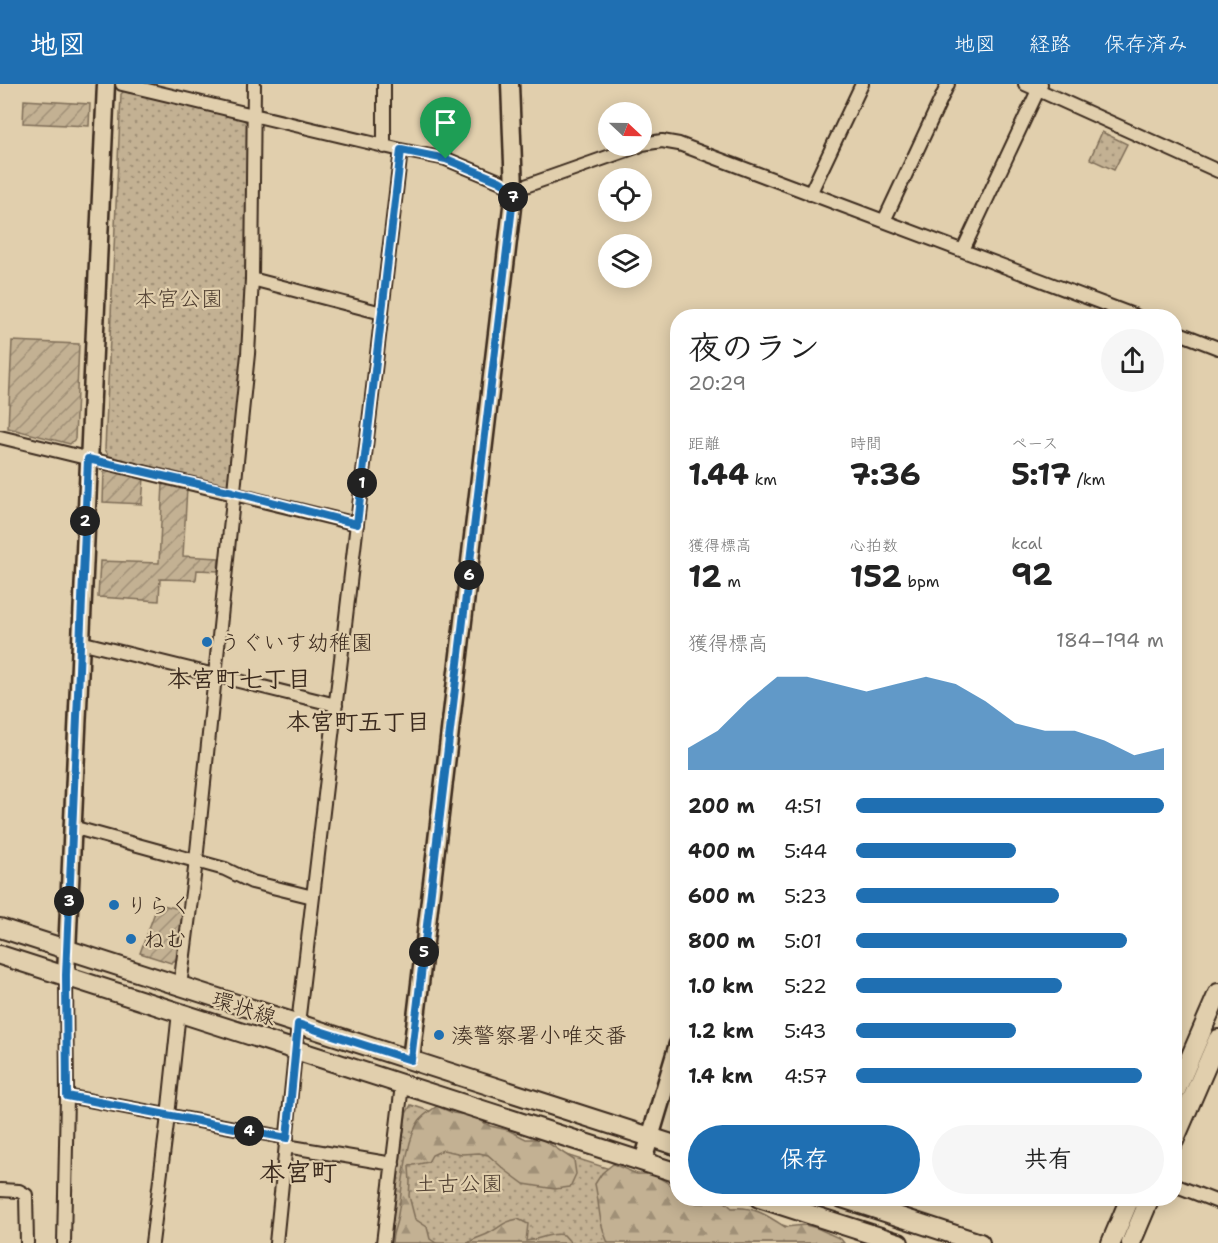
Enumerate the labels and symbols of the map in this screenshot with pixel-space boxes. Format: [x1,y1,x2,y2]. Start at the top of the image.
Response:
pin [420,97,471,159]
north arrow [598,102,652,156]
pin: 7 [498,182,528,212]
park label: 本宮公園 [135,284,223,313]
pin: 1 [347,468,377,498]
pin: 2 [70,506,100,536]
pin: 6 [454,560,484,590]
place label: うぐいす幼稚園 [219,628,373,657]
marker: うぐいす幼稚園 [200,635,214,649]
district label: 本宮町七丁目 [167,663,311,695]
district label: 本宮町五丁目 [286,706,430,738]
pin: 3 [54,886,84,916]
place label: りらく [126,891,192,920]
marker: りらく [107,898,121,912]
place label: ねむ [143,925,187,954]
marker: ねむ [124,932,138,946]
pin: 5 [409,937,439,967]
street label: 環状線 [208,984,280,1032]
place label: 湊警察署小唯交番 [451,1021,627,1050]
marker: 湊警察署小唯交番 [432,1028,446,1042]
pin: 4 [234,1116,264,1146]
district label: 本宮町 [259,1154,337,1189]
park label: 土古公園 [415,1169,503,1198]

